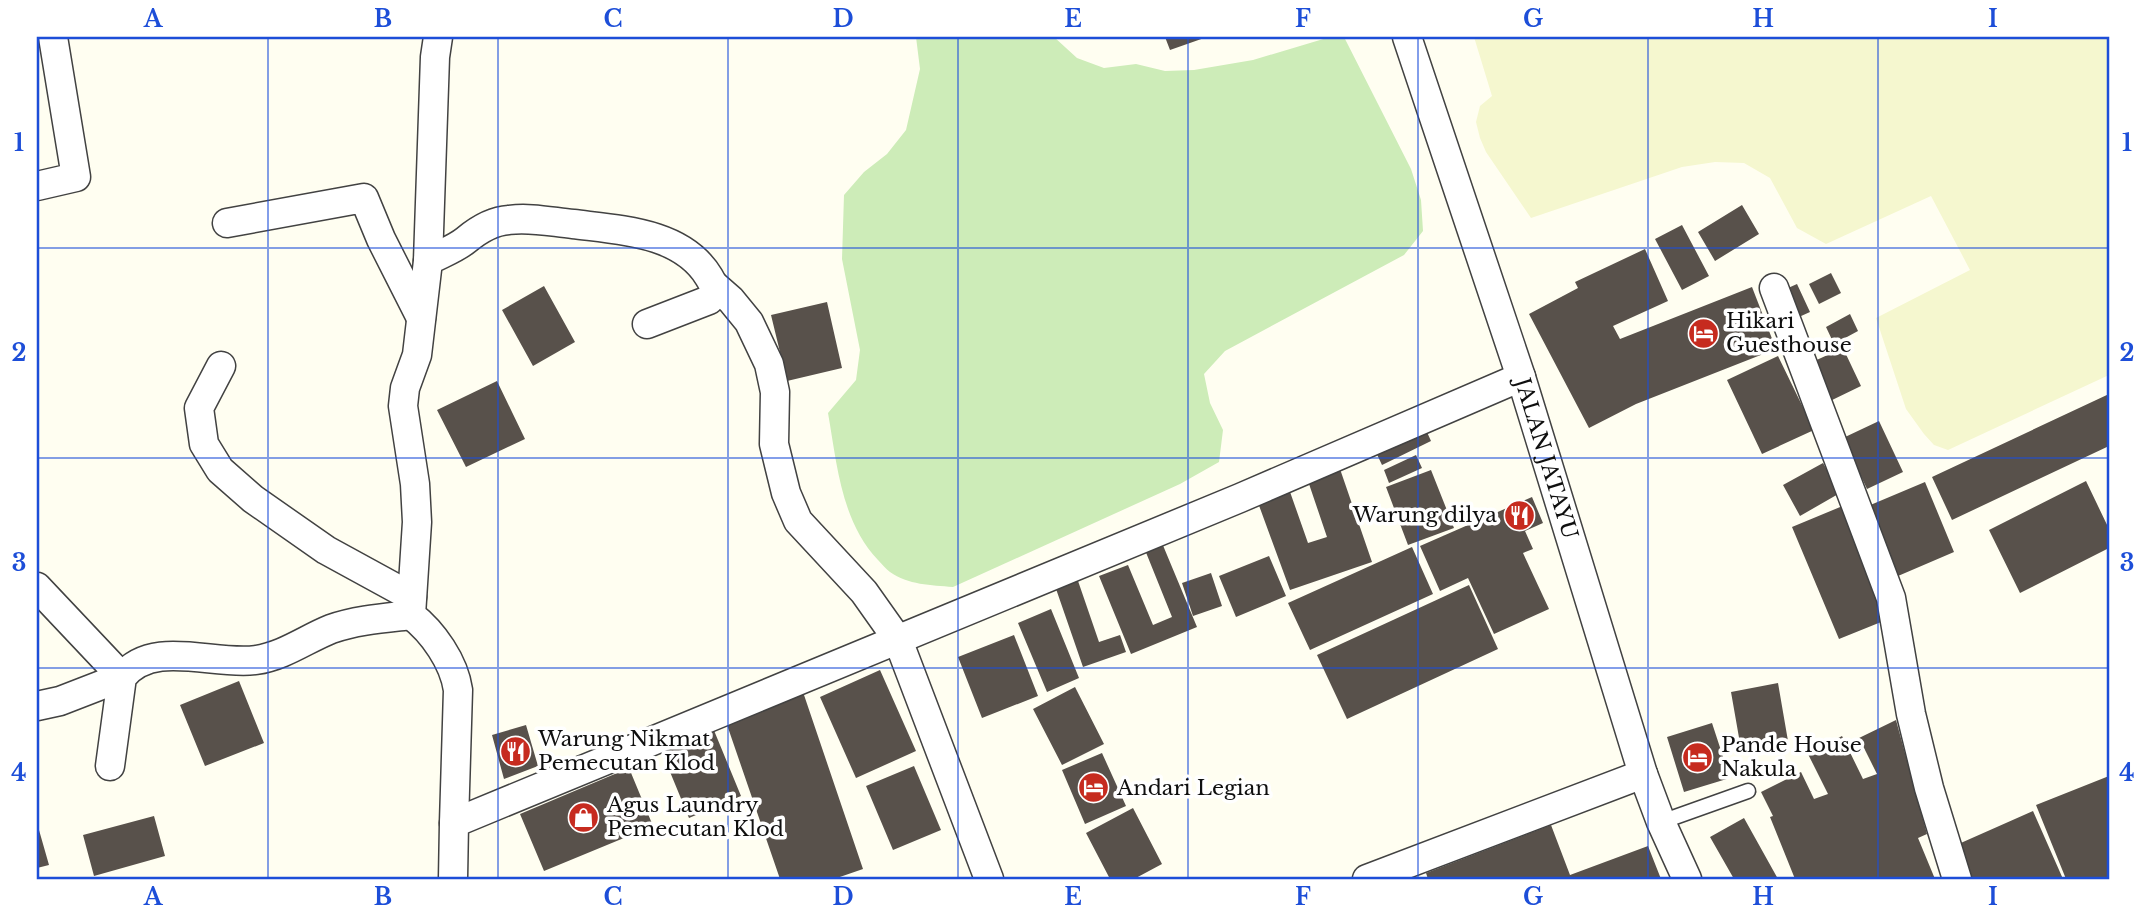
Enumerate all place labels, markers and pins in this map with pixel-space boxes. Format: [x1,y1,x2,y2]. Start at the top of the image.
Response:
place label: Hikari Guesthouse [1726,308,1852,358]
hotel icon: Hikari Guesthouse [1686,316,1720,350]
restaurant icon: Warung dilya [1503,498,1537,532]
place label: Warung dilya [1352,502,1497,528]
place label: Warung Nikmat Pemecutan Klod [537,726,715,776]
place label: Pande House Nakula [1721,732,1862,782]
restaurant icon: Warung Nikmat Pemecutan Klod [498,734,532,768]
hotel icon: Pande House Nakula [1681,740,1715,774]
hotel icon: Andari Legian [1077,771,1111,805]
place label: Andari Legian [1116,775,1270,801]
place label: Agus Laundry Pemecutan Klod [606,792,784,842]
shop icon: Agus Laundry Pemecutan Klod [567,800,601,834]

